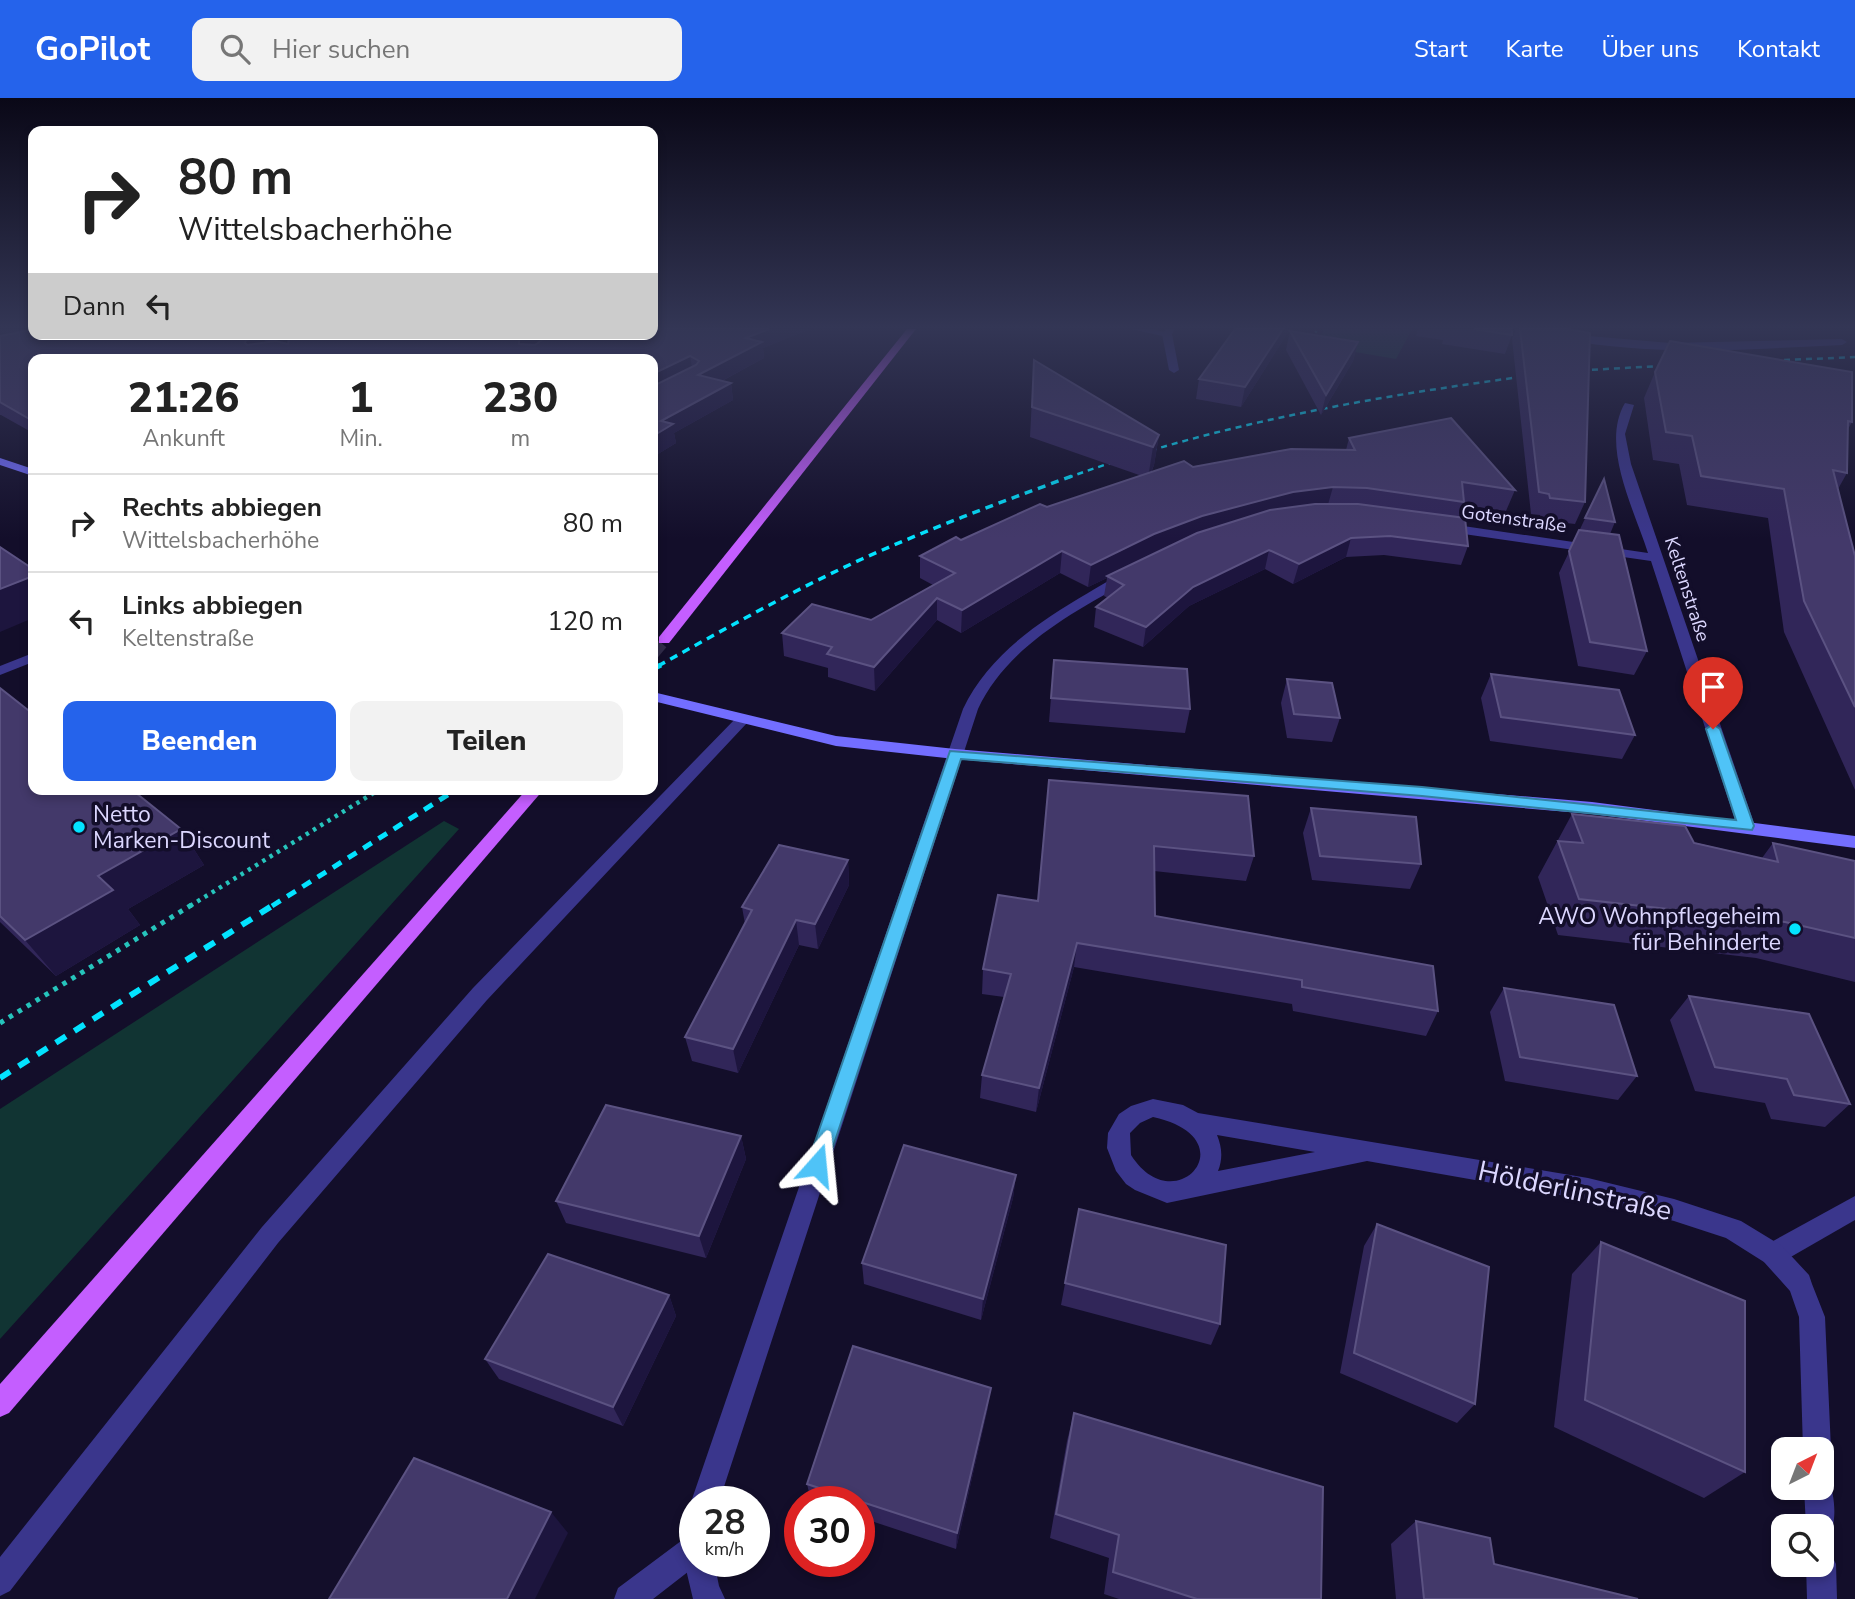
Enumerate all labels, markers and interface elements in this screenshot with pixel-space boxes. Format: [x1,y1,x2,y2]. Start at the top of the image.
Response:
search box [192,18,682,81]
text: GoPilot [35,27,150,72]
icon: search [216,30,254,68]
text: Hier suchen [272,32,410,67]
text: Start [1414,33,1467,65]
text: Karte [1505,33,1563,65]
text: Über uns [1601,33,1699,65]
text: Kontakt [1737,33,1820,65]
text: 80 m [178,144,293,211]
icon: right [63,154,154,245]
text: Wittelsbacherhöhe [178,208,452,251]
icon: left [140,287,178,325]
text: Dann [63,289,126,324]
text: 21:26 [128,370,240,427]
text: 1 [348,370,374,427]
text: 230 [483,370,558,427]
text: Ankunft [142,423,225,454]
text: Min. [339,423,383,454]
text: m [510,423,530,454]
text: Rechts abbiegen [122,490,322,525]
street label: Gotenstraße [1460,499,1568,539]
icon: right [63,504,101,542]
text: 80 m [563,506,623,541]
text: Wittelsbacherhöhe [122,525,319,556]
street label: Keltenstraße [1658,533,1716,645]
text: Links abbiegen [122,588,303,623]
icon: left [63,602,101,640]
text: 120 m [547,604,623,639]
text: Keltenstraße [122,623,254,654]
pin [1683,657,1743,729]
icon: arrive [1694,668,1732,706]
button: Beenden [63,701,336,781]
button: Teilen [350,701,623,781]
place label: Netto Marken-Discount [93,799,271,856]
marker: Netto Marken-Discount [71,819,87,835]
place label: AWO Wohnpflegeheim für Behinderte [1538,901,1781,958]
marker: AWO Wohnpflegeheim für Behinderte [1787,921,1803,937]
position arrow [780,1128,854,1202]
street label: Hölderlinstraße [1475,1152,1675,1230]
north arrow [1771,1437,1834,1500]
map controls [1771,1437,1834,1577]
speed limit sign: 30 [784,1486,875,1577]
text: 28 [703,1499,746,1546]
button: search [1771,1514,1834,1577]
text: km/h [705,1537,744,1561]

